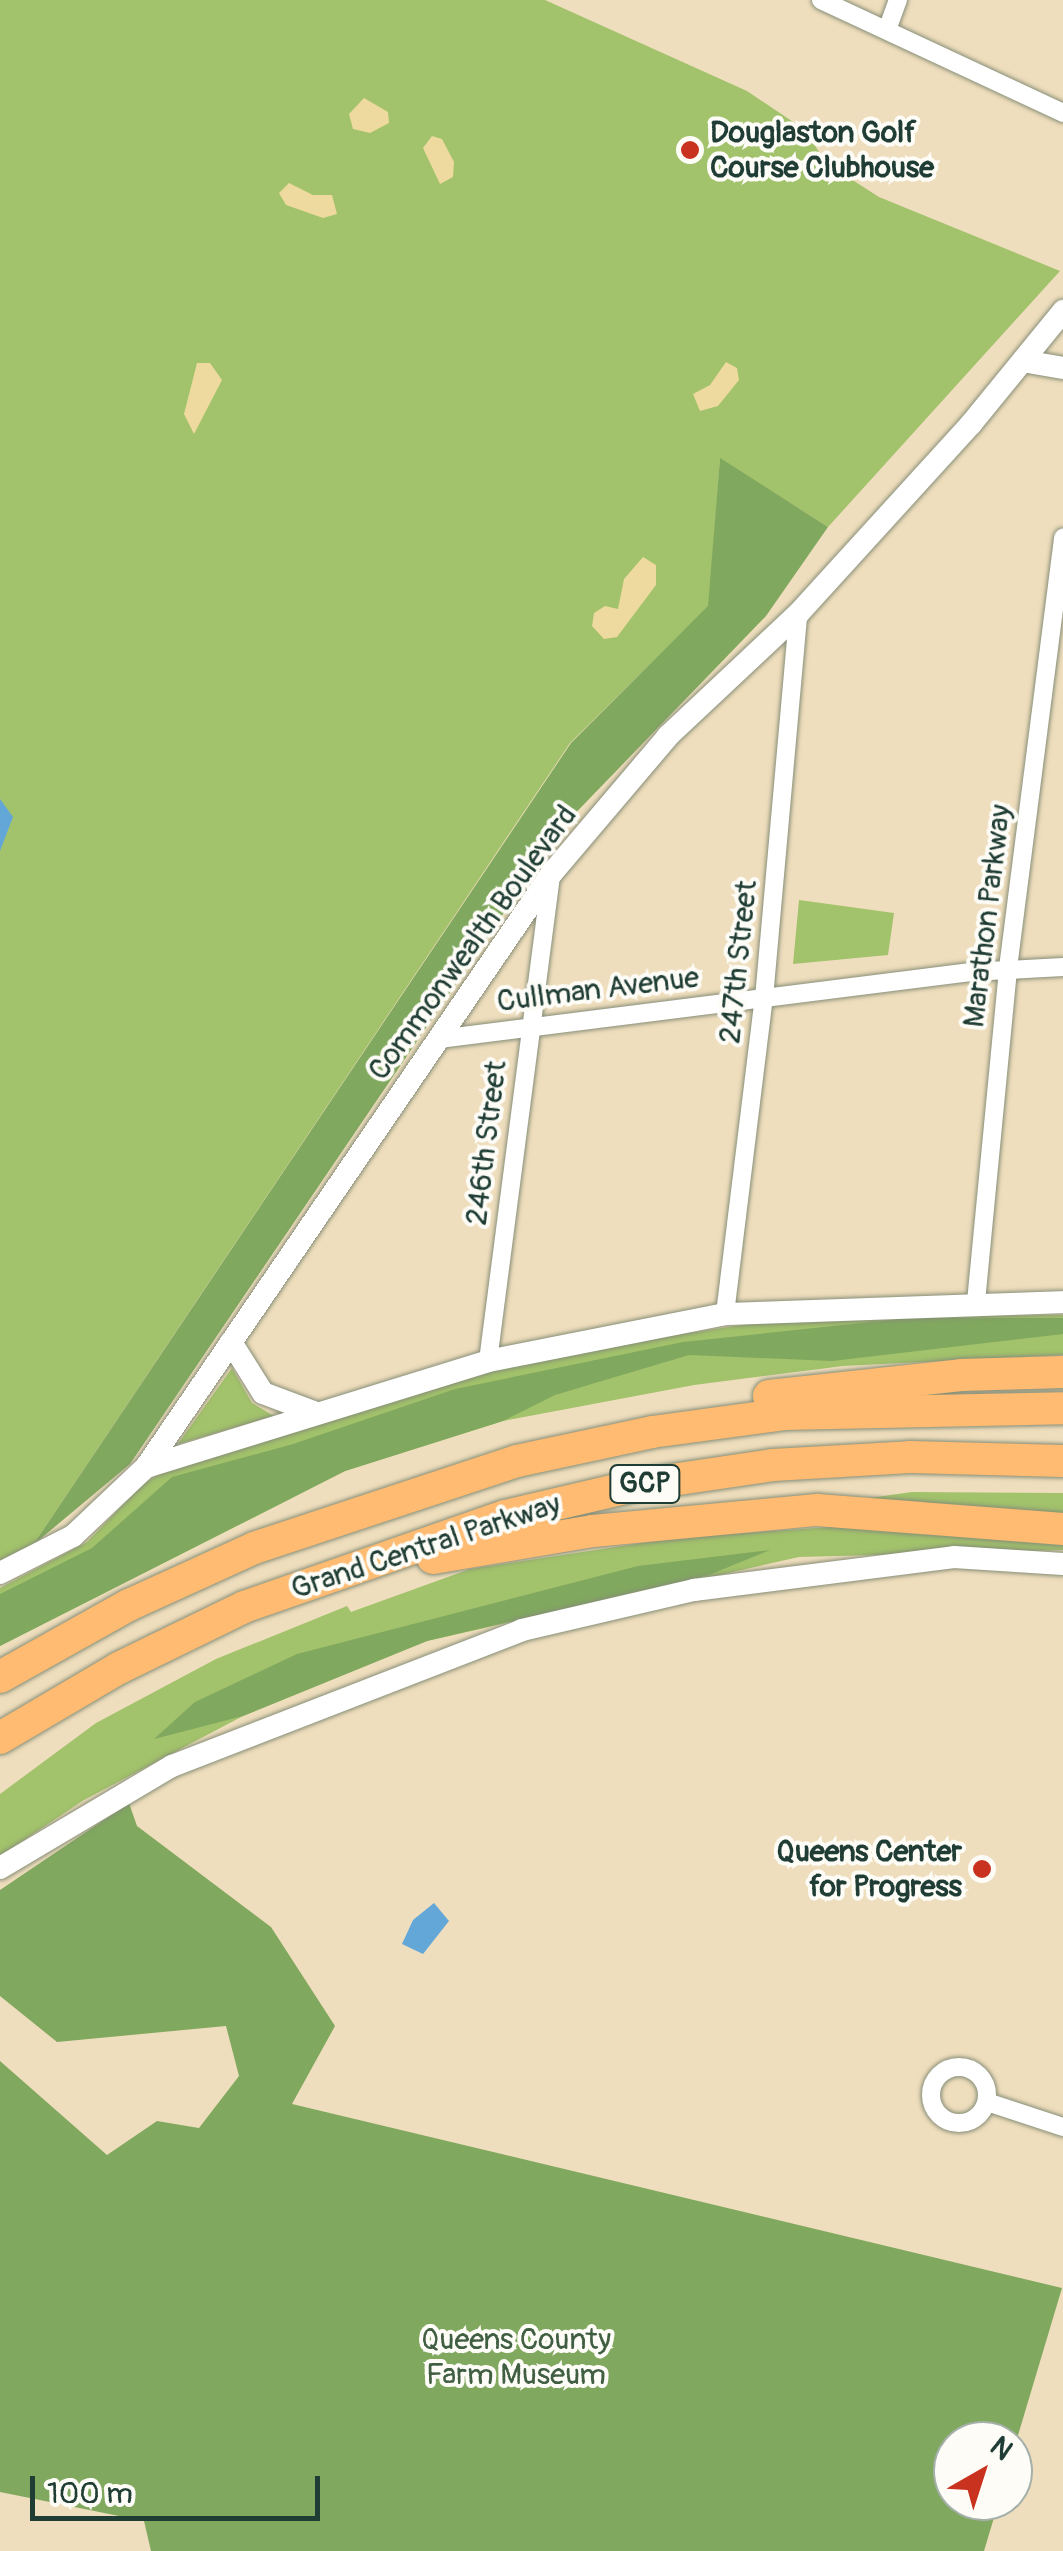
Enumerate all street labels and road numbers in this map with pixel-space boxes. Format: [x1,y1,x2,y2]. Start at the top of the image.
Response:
street label: Commonwealth Boulevard [361,799,585,1087]
street label: Marathon Parkway [956,802,1020,1030]
street label: 247th Street [713,879,765,1045]
street label: Cullman Avenue [495,960,701,1020]
street label: 246th Street [459,1059,515,1227]
road number: GCP [608,1461,682,1507]
street label: Grand Central Parkway [287,1486,565,1608]

